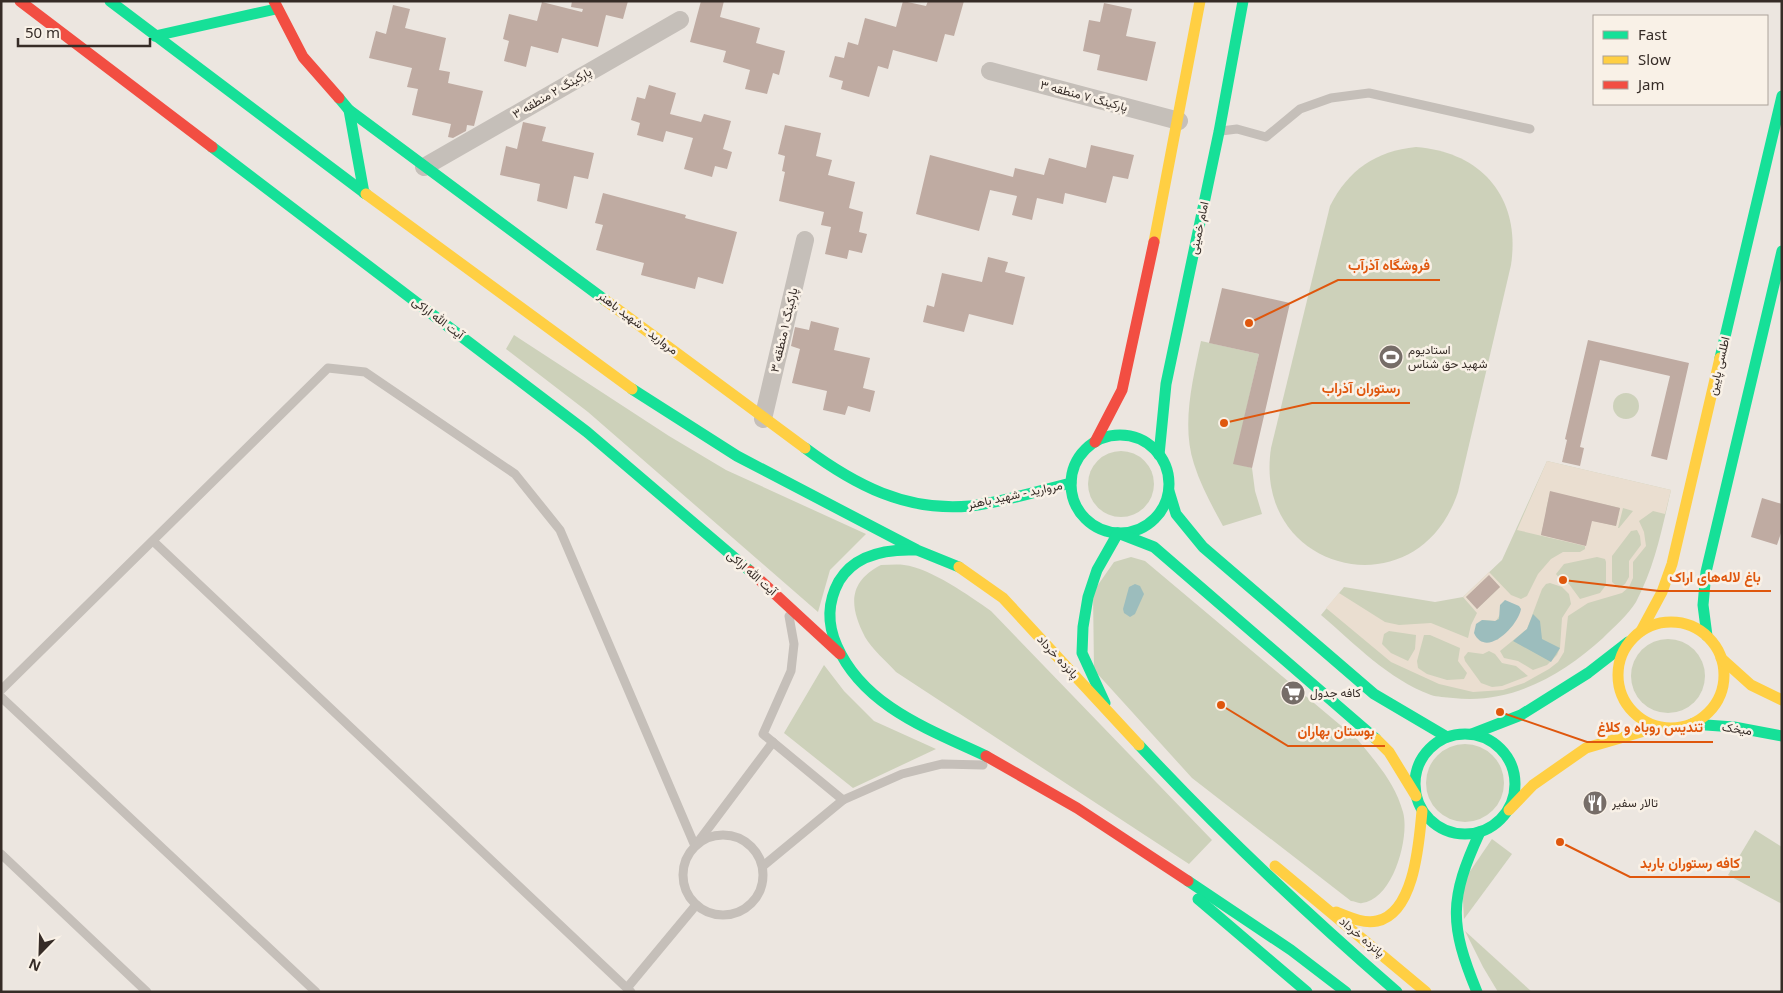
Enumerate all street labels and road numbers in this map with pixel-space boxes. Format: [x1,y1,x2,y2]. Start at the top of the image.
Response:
street label: پارکینگ ۲ منطقه ۳ [509,63,595,122]
street label: پارکینگ ۷ منطقه ۳ [1038,76,1130,115]
street label: امام خمینی [1185,200,1212,256]
street label: مروارید - شهید باهنر [594,286,682,358]
street label: پارکینگ ۱ منطقه ۳ [766,286,802,374]
street label: آیت الله اراکی [409,292,469,343]
street label: اطلسی پایین [1703,335,1734,397]
street label: مروارید - شهید باهنر [965,476,1064,513]
street label: آیت الله اراکی [724,546,782,600]
street label: پانزده خرداد [1034,631,1083,683]
street label: میخک [1721,718,1753,739]
street label: پانزده خرداد [1336,913,1389,961]

